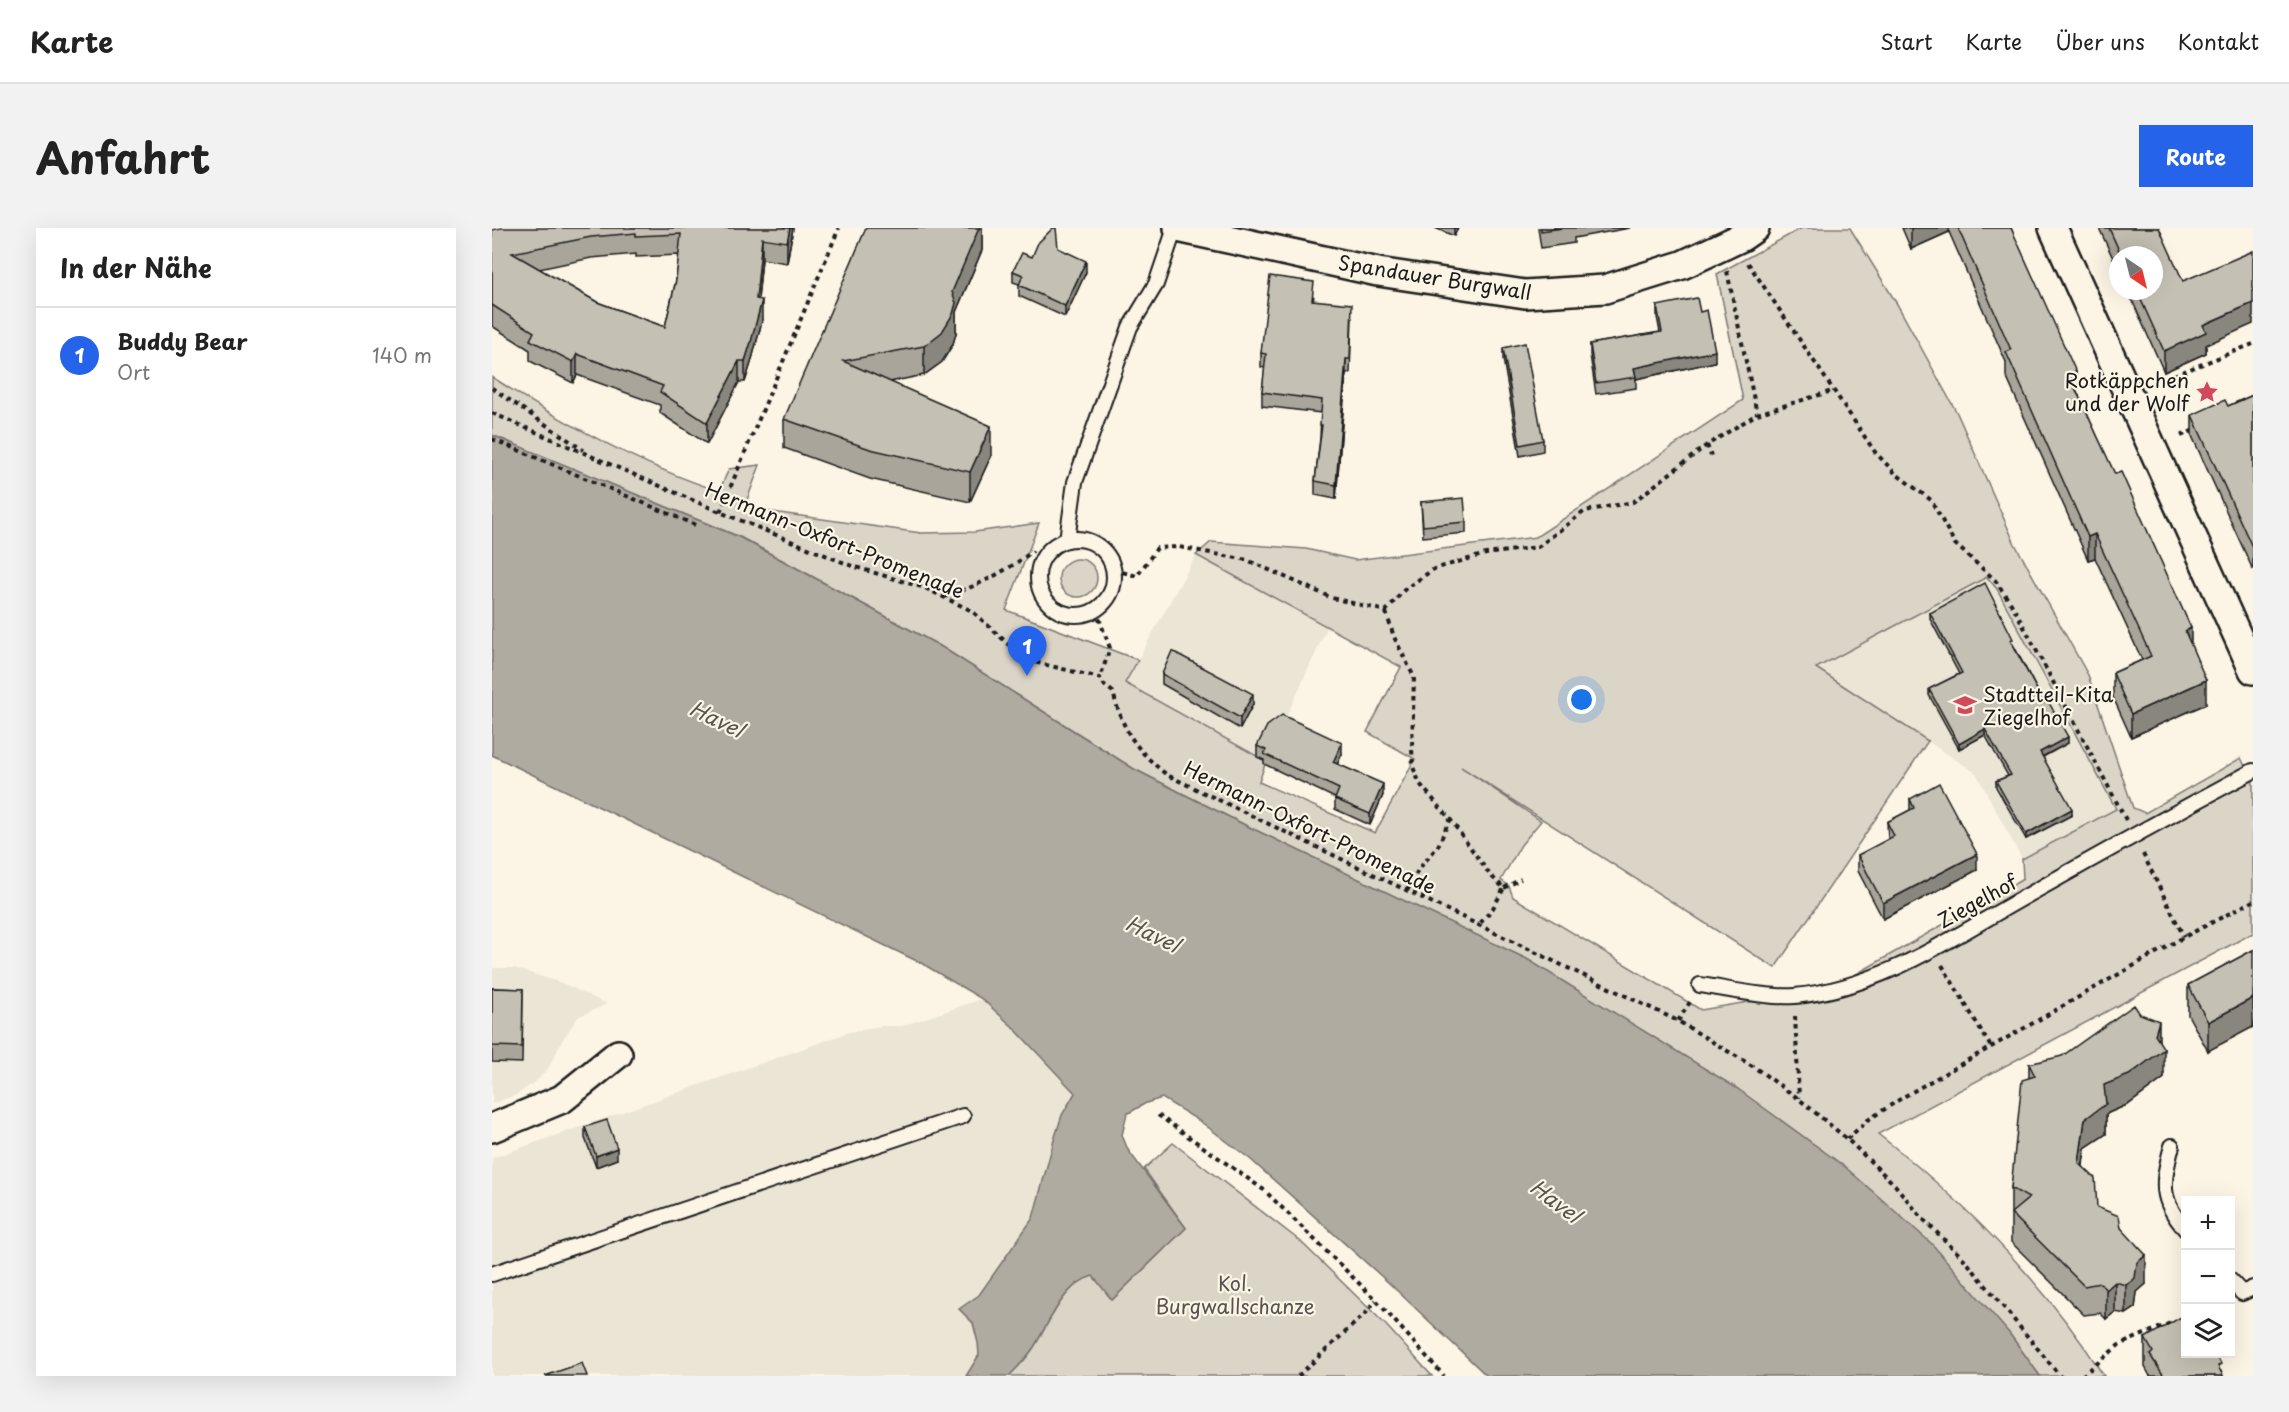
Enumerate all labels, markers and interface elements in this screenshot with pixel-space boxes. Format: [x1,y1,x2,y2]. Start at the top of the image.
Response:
text: Karte [30,20,113,63]
text: Start [1880,25,1932,57]
text: Karte [1965,25,2022,57]
text: Über uns [2055,25,2145,57]
text: Kontakt [2178,25,2259,57]
text: Anfahrt [36,125,210,188]
button: Route [2139,125,2253,187]
north arrow [2109,246,2163,300]
street label: Spandauer Burgwall [1336,247,1534,307]
text: In der Nähe [60,248,212,287]
text: Buddy Bear [117,324,248,357]
text: 1 [75,340,84,370]
text: 140 m [372,340,432,370]
text: Ort [117,357,150,387]
place label: Rotkäppchen und der Wolf [2065,365,2190,418]
place icon: Rotkäppchen und der Wolf [2194,379,2220,405]
street label: Hermann-Oxfort-Promenade [701,474,969,606]
pin: 1 [1008,626,1046,676]
place label: Stadtteil-Kita Ziegelhof [1983,679,2114,732]
your location [1567,685,1596,714]
water label: Havel [685,691,752,746]
school or university icon: Stadtteil-Kita Ziegelhof [1952,692,1978,718]
street label: Hermann-Oxfort-Promenade [1179,753,1441,901]
street label: Ziegelhof [1932,866,2023,935]
water label: Havel [1121,906,1188,961]
water label: Havel [1524,1170,1591,1232]
map controls [2181,1196,2235,1358]
button: + [2181,1196,2235,1250]
button: − [2181,1250,2235,1304]
park label: Kol. Burgwallschanze [1155,1268,1315,1321]
button: layers [2181,1304,2235,1358]

